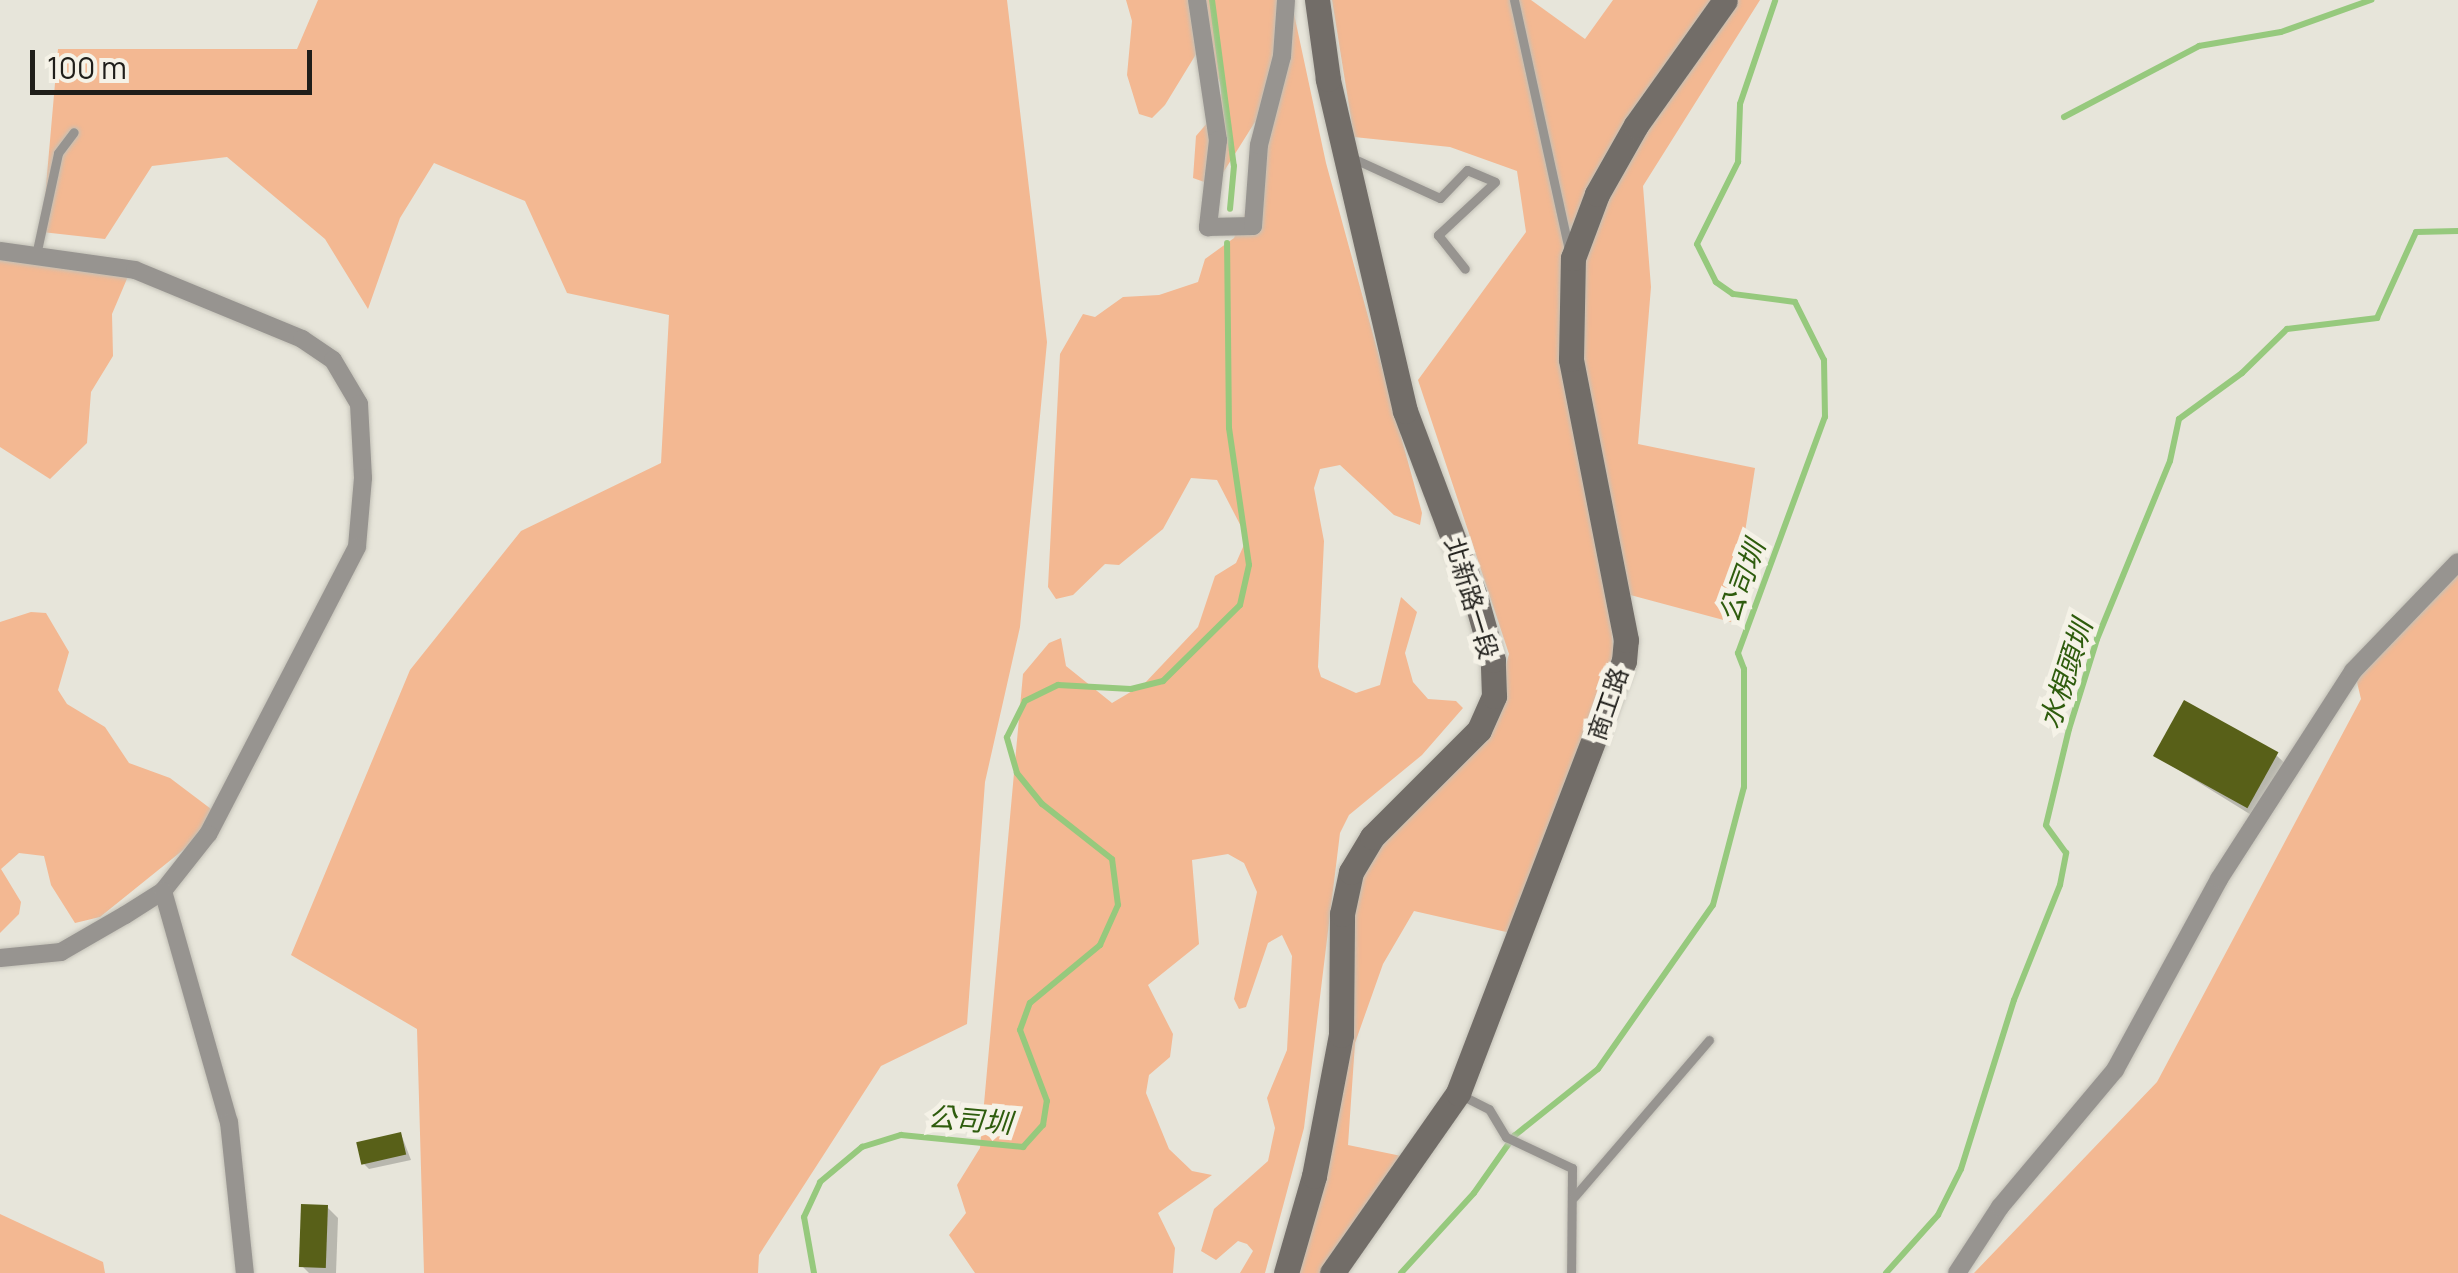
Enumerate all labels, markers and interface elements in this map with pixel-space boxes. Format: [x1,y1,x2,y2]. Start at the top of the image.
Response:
scale bar [35,30,318,92]
text: 100 m [47,47,127,88]
street label: 北新路一段 [1438,534,1504,662]
water label: 公司圳 [1711,536,1771,626]
water label: 水梘頭圳 [2032,616,2098,732]
street label: 商工路 [1582,664,1634,744]
water label: 公司圳 [927,1099,1013,1139]

